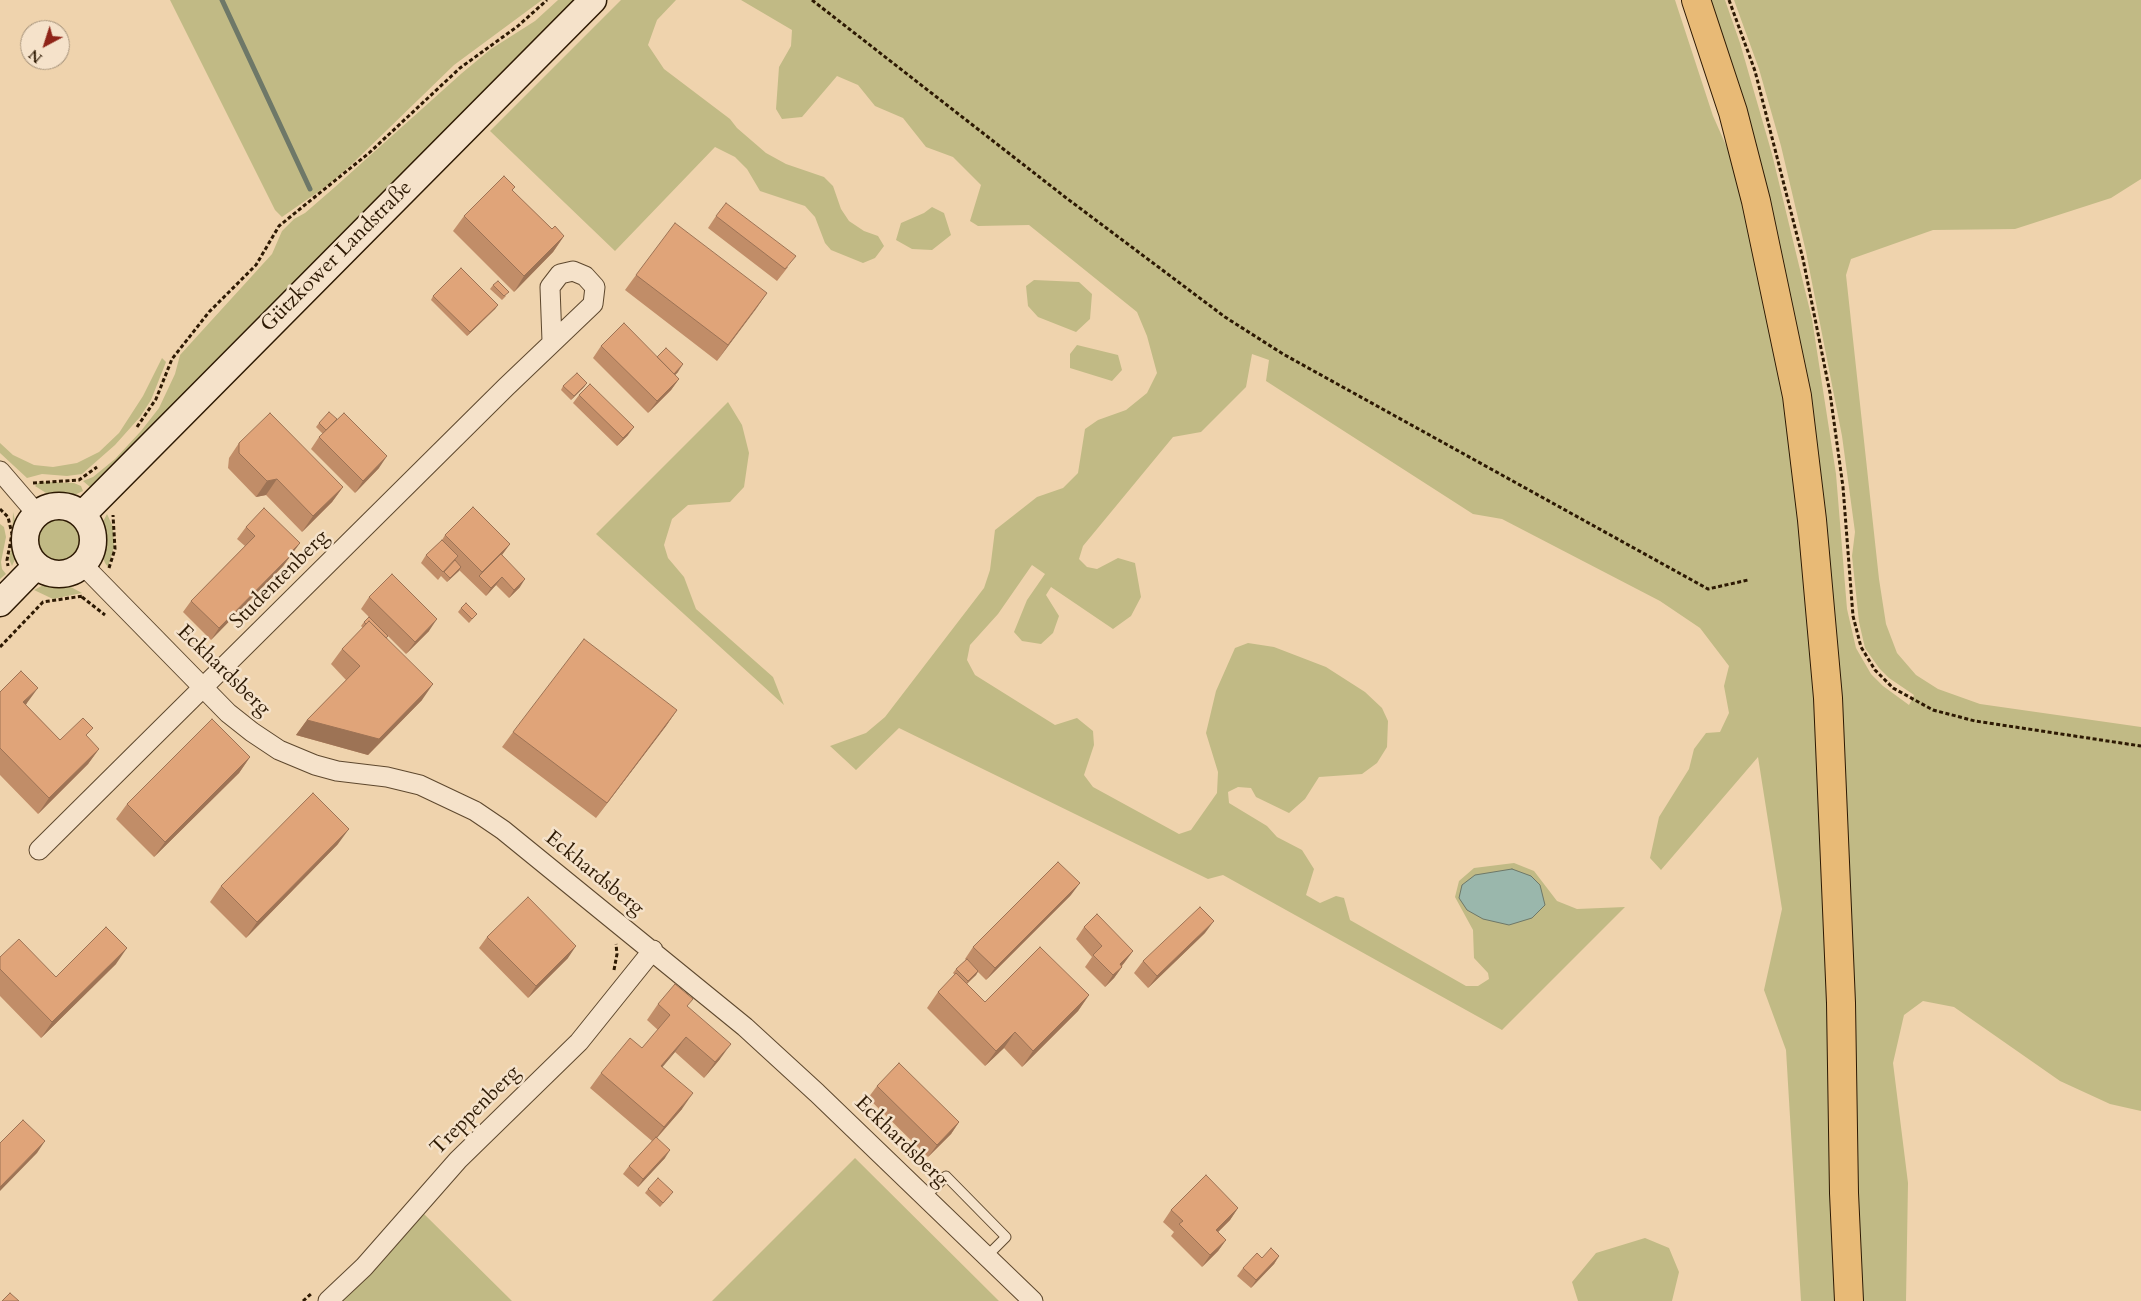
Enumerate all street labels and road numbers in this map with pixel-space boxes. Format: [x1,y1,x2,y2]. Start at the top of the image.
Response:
street label: Gützkower Landstraße [256,176,418,338]
street label: Studentenberg [225,525,335,635]
street label: Eckhardsberg [171,620,275,722]
street label: Eckhardsberg [539,826,649,922]
street label: Treppenberg [426,1061,526,1161]
street label: Eckhardsberg [849,1091,953,1193]

